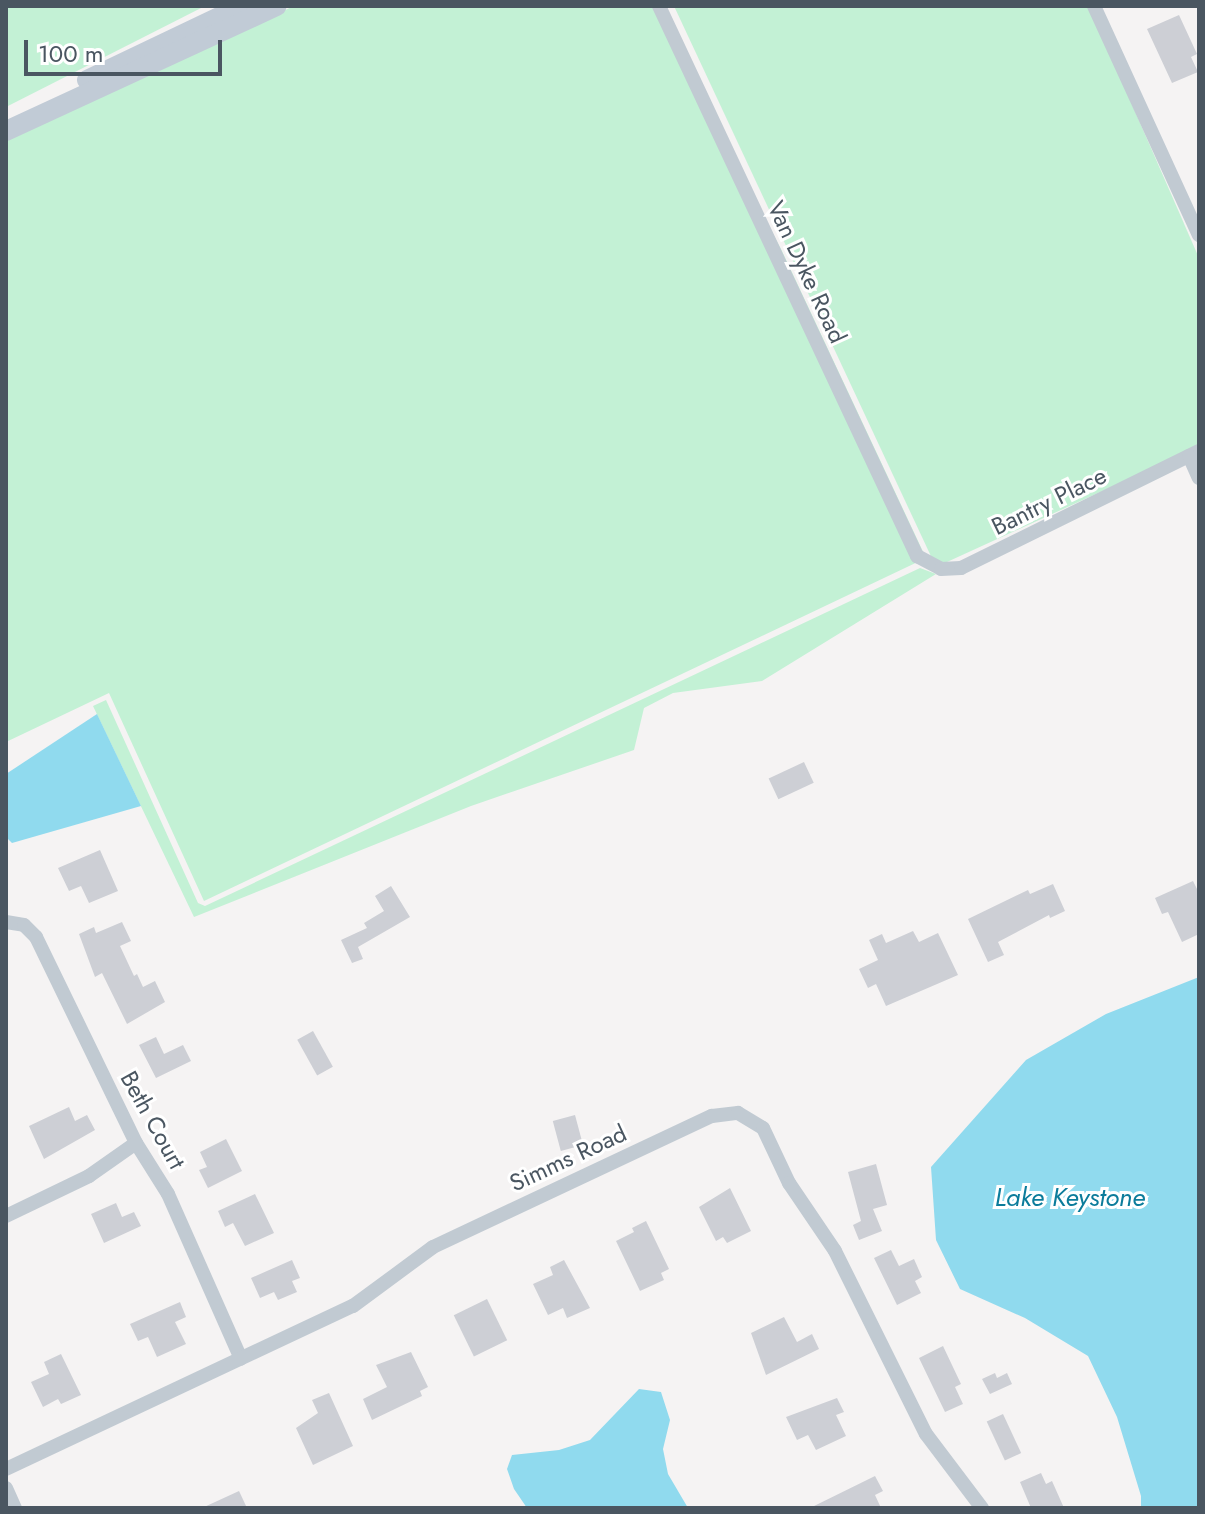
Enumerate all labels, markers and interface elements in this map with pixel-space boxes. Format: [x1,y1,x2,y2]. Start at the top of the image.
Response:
scale bar [28,24,226,74]
text: 100 m [38,36,104,71]
street label: Van Dyke Road [762,196,852,348]
street label: Bantry Place [987,461,1111,541]
street label: Beth Court [114,1066,192,1174]
street label: Simms Road [505,1118,631,1198]
water label: Lake Keystone [995,1182,1145,1214]

